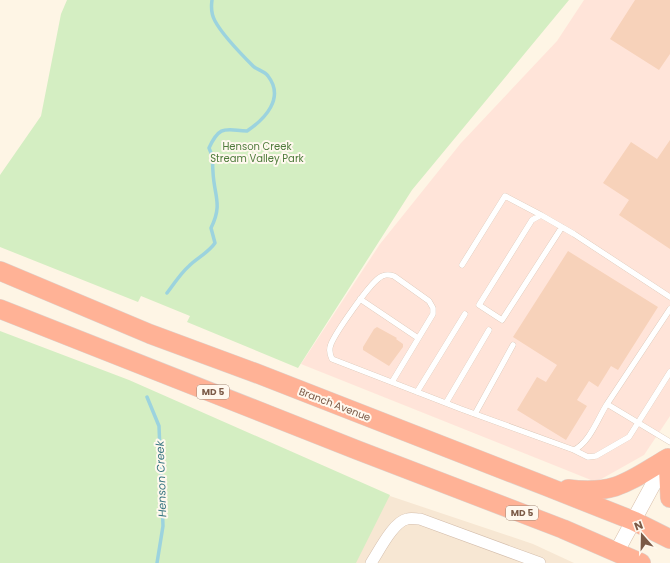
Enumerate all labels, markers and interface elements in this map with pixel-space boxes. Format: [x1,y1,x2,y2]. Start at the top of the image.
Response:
park label: Henson Creek Stream Valley Park [210,139,305,166]
street label: Branch Avenue [297,384,373,425]
road number: MD 5 [197,385,229,399]
water label: Henson Creek [152,439,170,517]
road number: MD 5 [506,506,538,520]
north arrow [622,515,662,555]
text: N [632,517,645,535]

